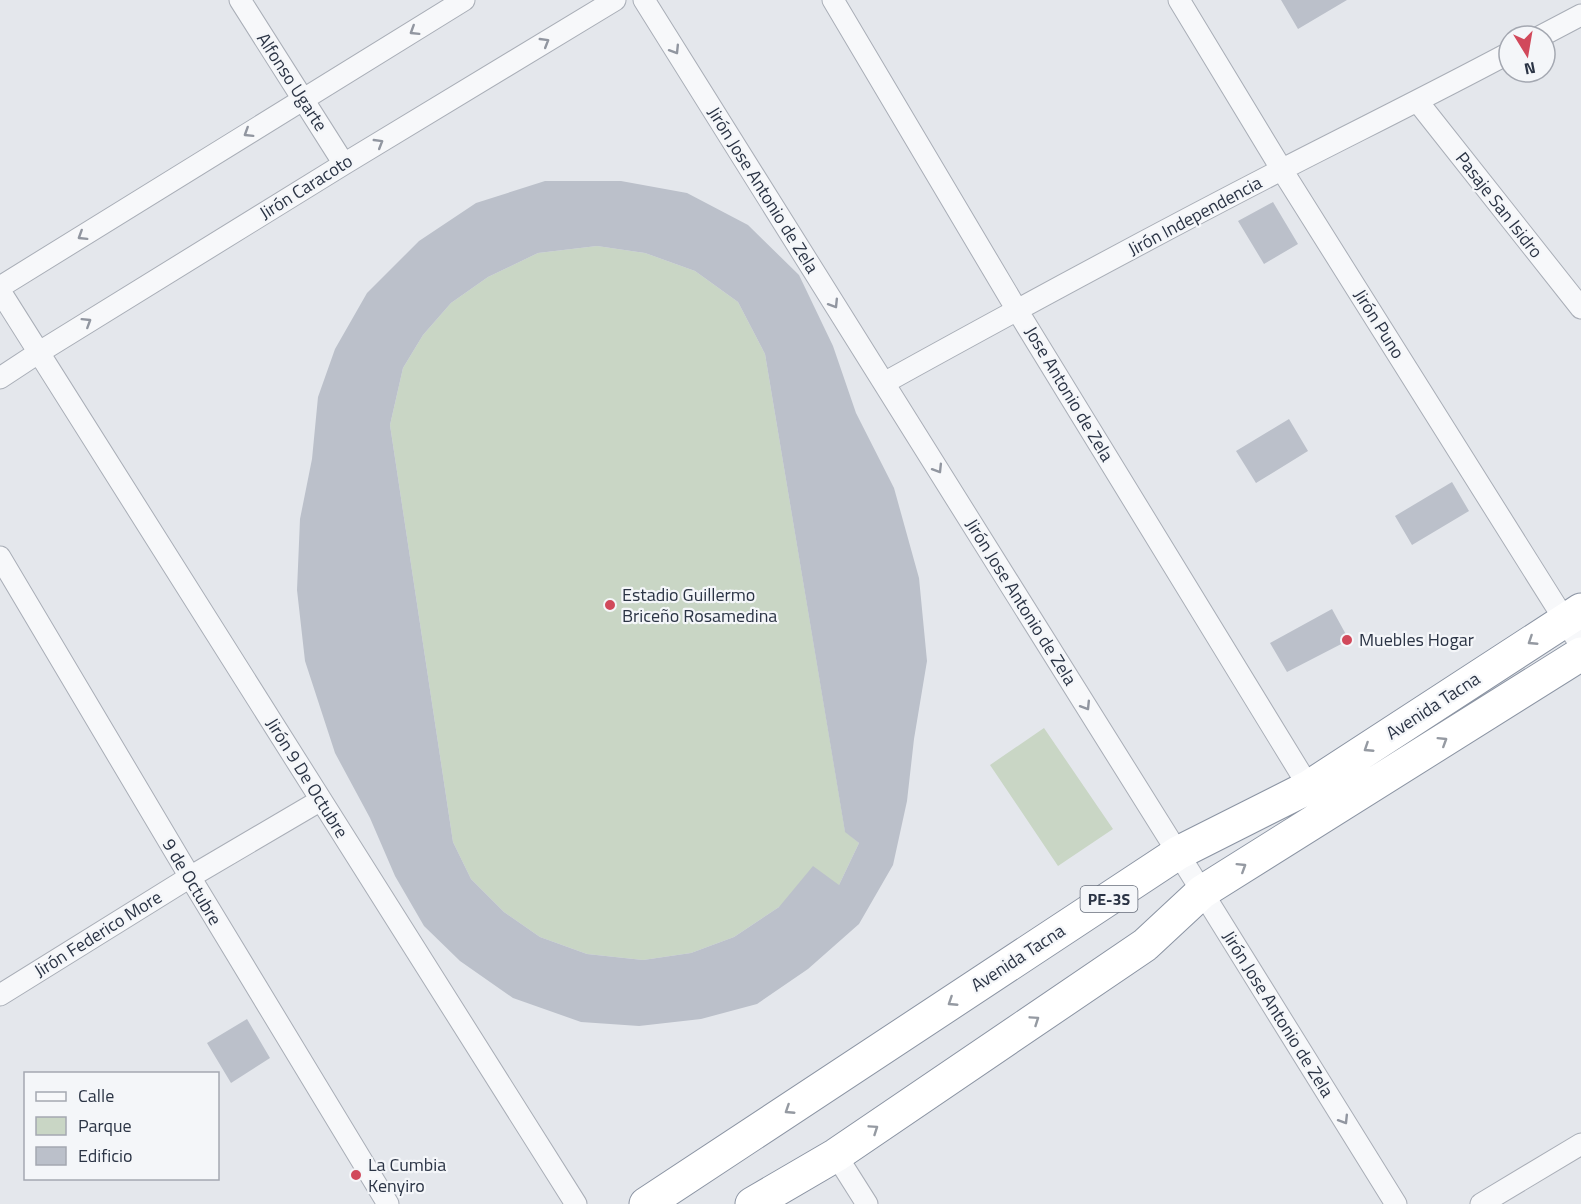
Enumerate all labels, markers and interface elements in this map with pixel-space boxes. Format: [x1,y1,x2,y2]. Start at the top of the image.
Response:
one-way arrow [410,23,420,35]
north arrow [1497,24,1557,84]
street label: Alfonso Ugarte [250,27,335,136]
one-way arrow [539,38,549,49]
one-way arrow [668,43,679,54]
text: N [1522,56,1538,82]
street label: Jirón Jose Antonio de Zela [701,101,826,278]
one-way arrow [244,126,254,138]
one-way arrow [373,139,383,151]
street label: Pasaje San Isidro [1449,146,1549,264]
street label: Jirón Caracoto [254,147,358,226]
street label: Jirón Independencia [1123,169,1267,262]
one-way arrow [78,228,88,240]
street label: Jirón Puno [1347,284,1411,364]
one-way arrow [827,298,839,308]
one-way arrow [81,318,91,330]
street label: Jose Antonio de Zela [1018,321,1121,467]
one-way arrow [931,462,942,473]
street label: Jirón Jose Antonio de Zela [959,513,1084,690]
place label: Estadio Guillermo Briceño Rosamedina [622,581,777,629]
marker: Estadio Guillermo Briceño Rosamedina [603,598,617,612]
place label: Muebles Hogar [1359,626,1474,653]
marker: Muebles Hogar [1340,633,1354,647]
one-way arrow [1527,634,1538,645]
street label: Avenida Tacna [1380,665,1485,746]
one-way arrow [1079,699,1090,710]
street label: Jirón 9 De Octubre [260,712,355,843]
one-way arrow [1436,737,1447,748]
one-way arrow [1364,740,1374,752]
street label: 9 de Octubre [156,833,229,930]
one-way arrow [1236,862,1246,874]
street label: Jirón Federico More [29,883,167,984]
road number: PE-3S [1080,886,1138,912]
street label: Avenida Tacna [965,917,1070,998]
street label: Jirón Jose Antonio de Zela [1216,925,1341,1102]
one-way arrow [947,995,958,1006]
one-way arrow [1029,1015,1039,1027]
legend [24,1072,219,1180]
text: Calle [78,1082,114,1109]
one-way arrow [785,1103,796,1114]
text: Parque [78,1112,132,1139]
one-way arrow [1336,1114,1348,1124]
one-way arrow [867,1125,878,1136]
text: Edificio [78,1142,132,1169]
place label: La Cumbia Kenyiro [368,1151,446,1199]
marker: La Cumbia Kenyiro [349,1168,363,1182]

